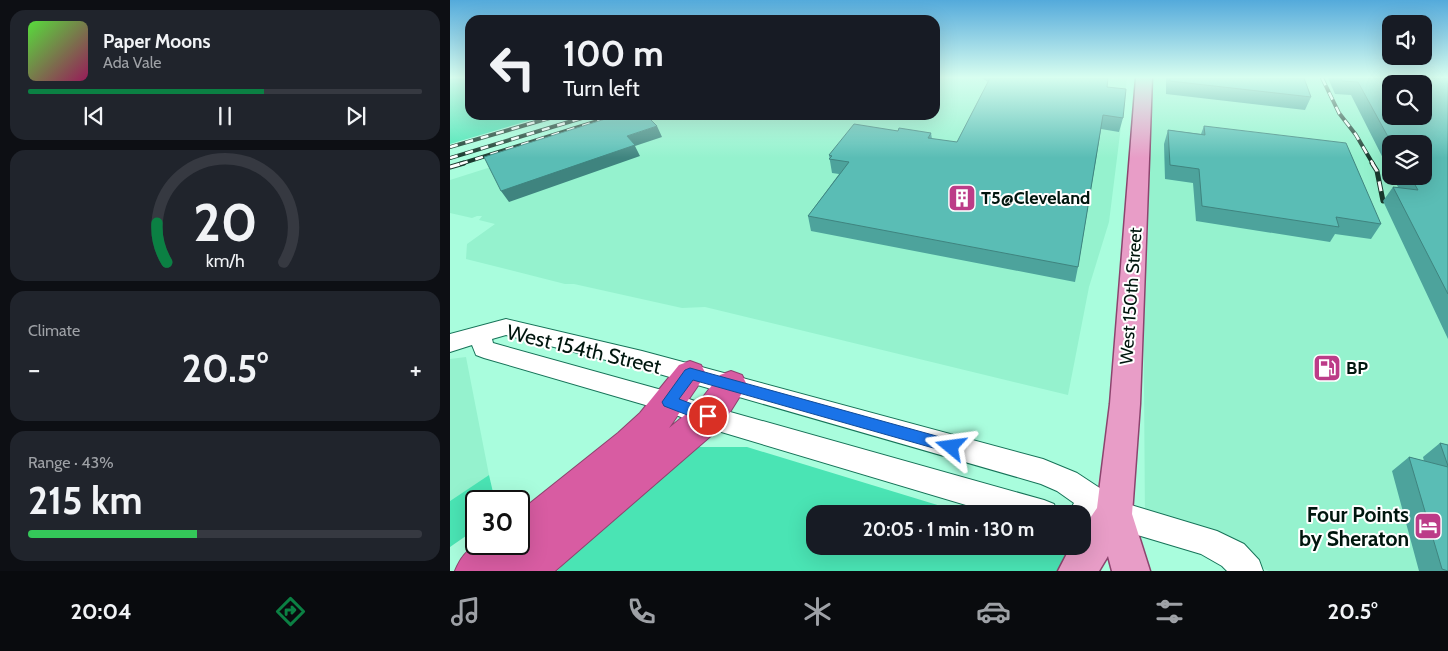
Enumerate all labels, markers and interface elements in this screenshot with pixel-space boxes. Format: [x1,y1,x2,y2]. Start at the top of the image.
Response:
map controls [1382,15,1432,185]
button: sound [1382,15,1432,65]
text: Paper Moons [103,30,211,53]
text: 100 m [563,32,664,75]
icon: left [480,35,545,100]
text: Ada Vale [103,53,162,72]
text: Turn left [563,75,640,102]
button: search [1382,75,1432,125]
icon: previous [80,102,108,130]
icon: pause [211,102,239,130]
icon: next [342,102,370,130]
button: layers [1382,135,1432,185]
building icon: T5@Cleveland [947,183,977,213]
place label: T5@Cleveland [981,187,1090,209]
text: 20 [193,191,257,254]
street label: West 150th Street [1115,227,1147,365]
text: km/h [205,250,245,271]
street label: West 154th Street [504,319,664,379]
text: Climate [28,321,80,340]
text: 20.5° [182,345,268,392]
text: − [28,352,40,386]
text: + [410,352,422,386]
fuel station icon: BP [1312,353,1342,383]
place label: BP [1346,357,1368,379]
pin [687,395,729,437]
icon: arrive [694,402,722,430]
position arrow [924,420,976,472]
text: Range · 43% [28,453,114,472]
text: 215 km [28,477,143,524]
speed limit sign: 30 [465,490,530,555]
place label: Four Points by Sheraton [1299,502,1409,551]
hotel icon: Four Points by Sheraton [1413,511,1443,541]
text: 20:05 · 1 min · 130 m [863,518,1034,541]
icon: directions [273,594,308,629]
icon: music [448,594,483,629]
icon: phone [624,594,659,629]
icon: climate [800,594,835,629]
icon: car [976,594,1011,629]
icon: filters [1152,594,1187,629]
text: 20:04 [70,598,132,625]
text: 20.5° [1328,598,1378,625]

